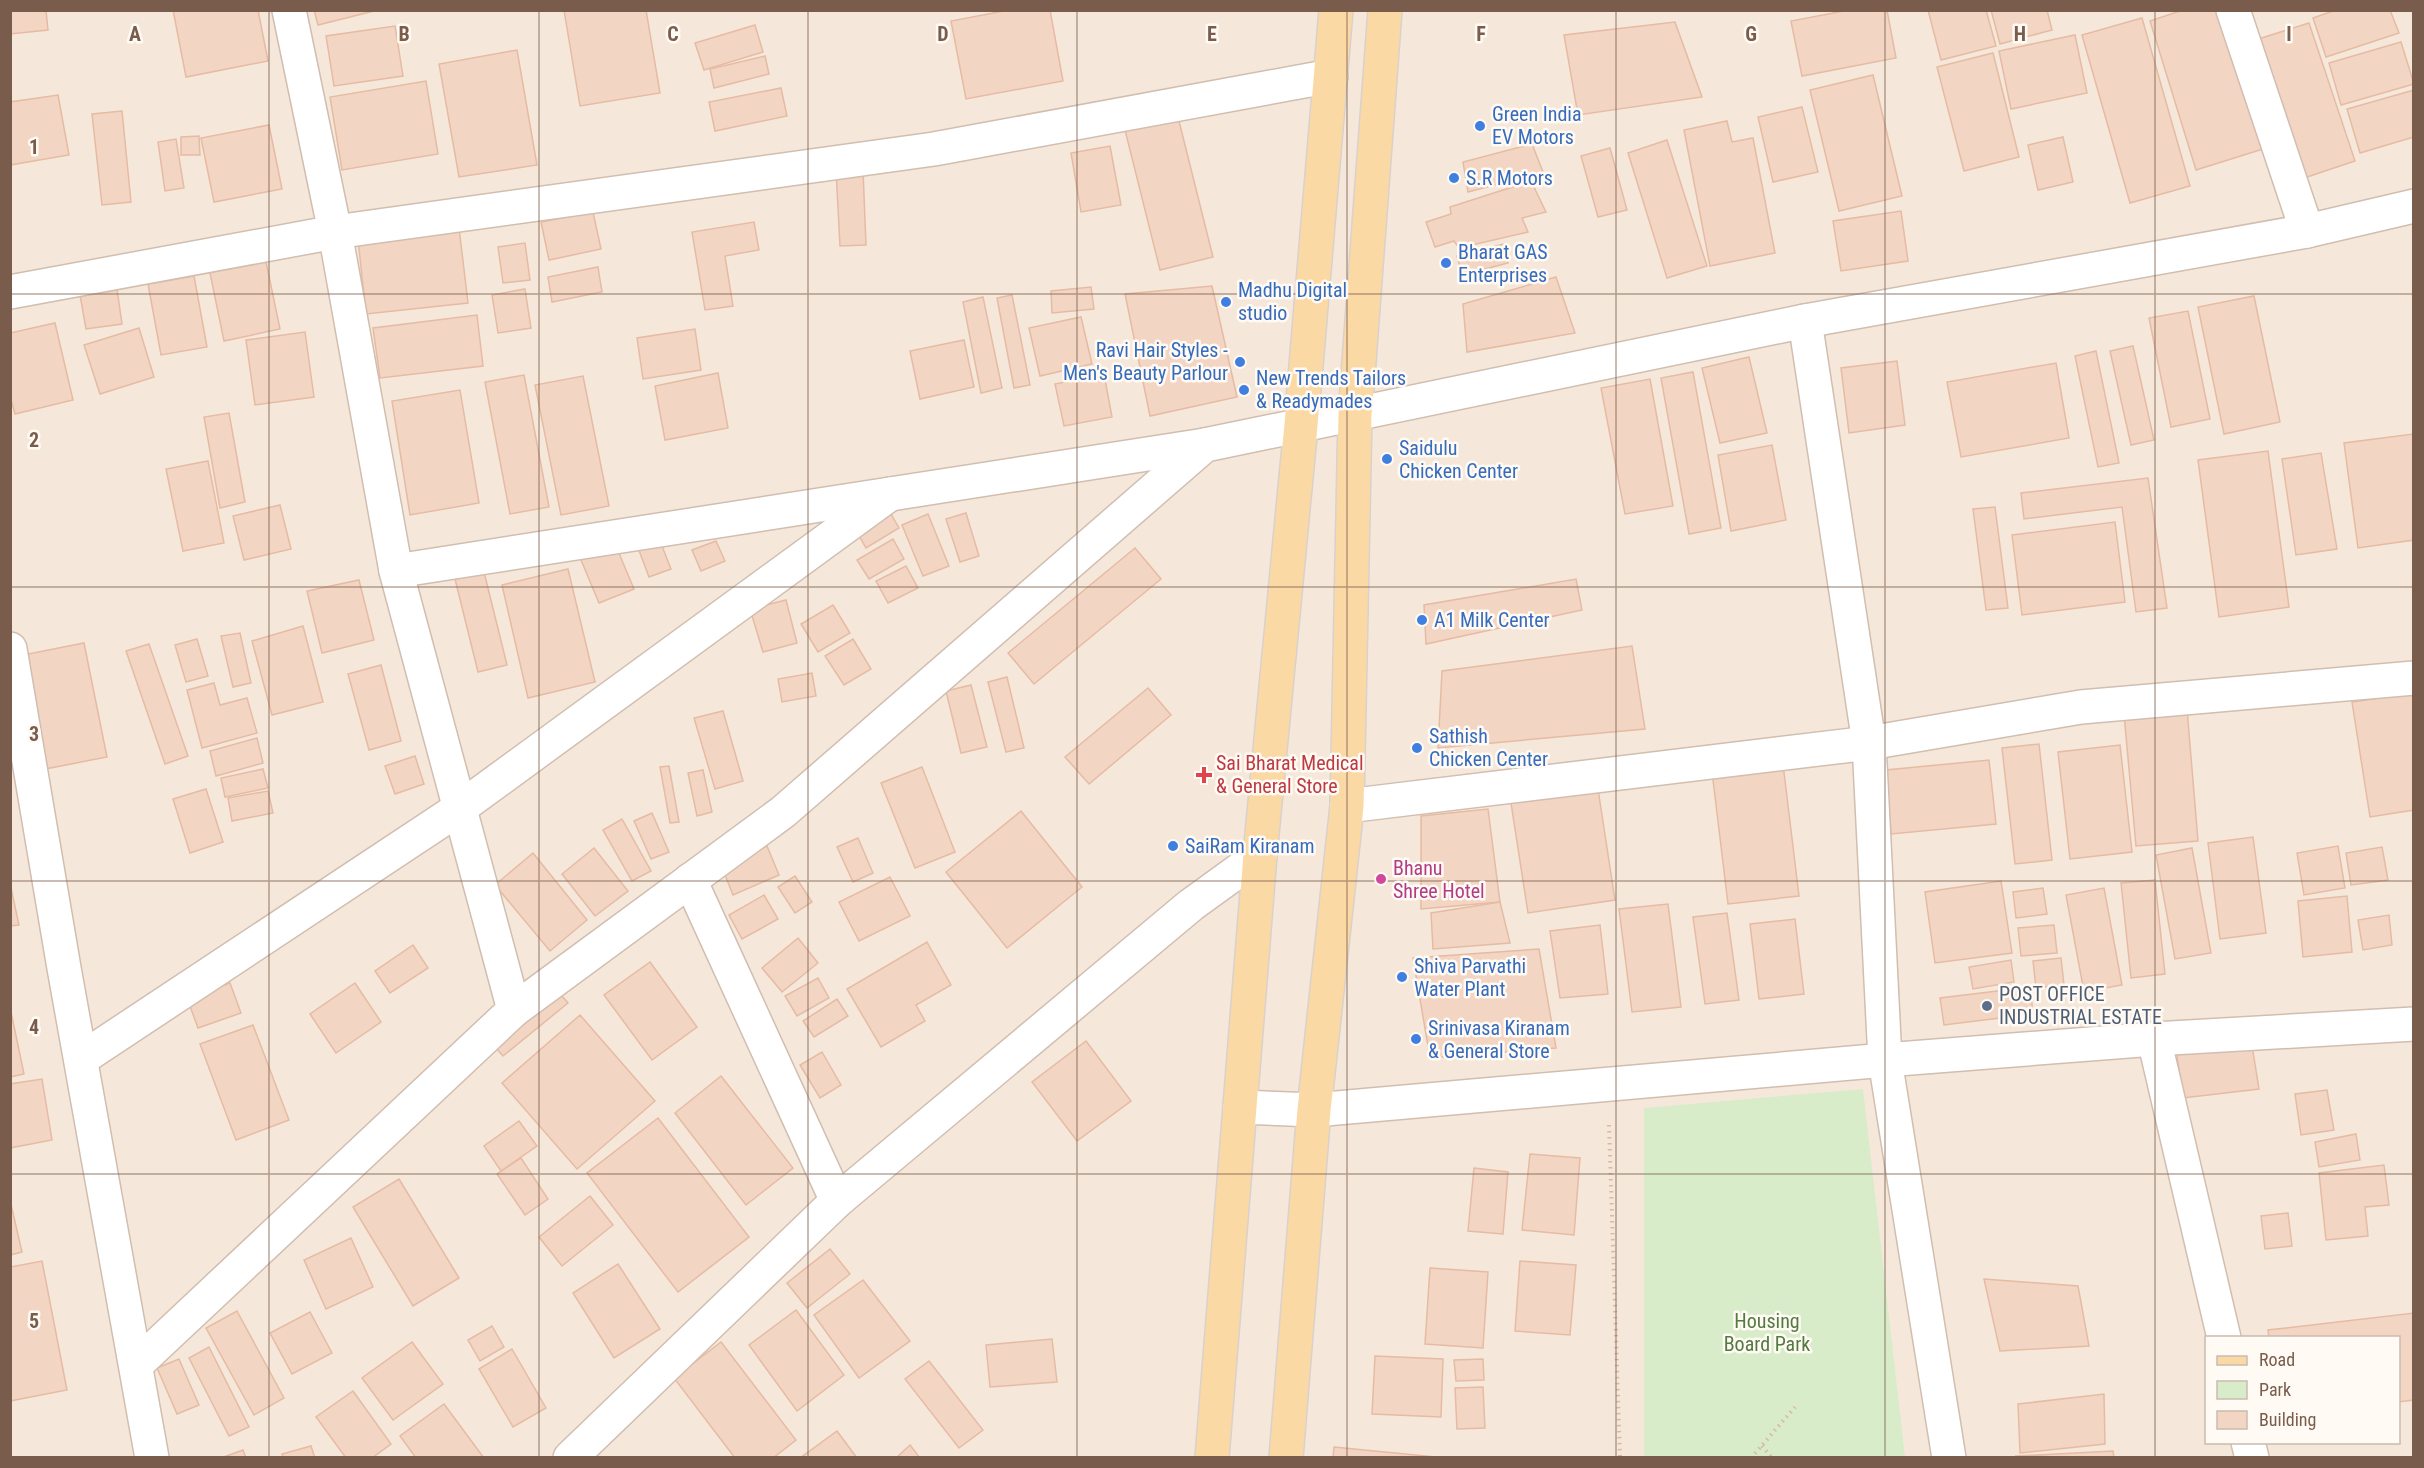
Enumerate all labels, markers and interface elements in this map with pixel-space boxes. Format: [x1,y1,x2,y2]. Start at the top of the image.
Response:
text: A [129,22,141,46]
text: B [398,22,410,46]
text: C [667,22,679,46]
text: D [937,22,949,46]
text: E [1207,22,1217,46]
text: F [1476,22,1486,46]
text: G [1745,22,1757,46]
text: H [2014,22,2026,46]
text: I [2286,22,2292,46]
place label: Green India EV Motors [1492,102,1582,149]
marker: Green India EV Motors [1473,119,1487,133]
text: 1 [29,135,39,159]
place label: S.R Motors [1466,166,1553,190]
marker: S.R Motors [1447,171,1461,185]
place label: Bharat GAS Enterprises [1458,240,1548,287]
marker: Bharat GAS Enterprises [1439,256,1453,270]
place label: Madhu Digital studio [1238,278,1347,325]
marker: Madhu Digital studio [1219,295,1233,309]
place label: Ravi Hair Styles - Men's Beauty Parlour [1063,338,1228,385]
marker: Ravi Hair Styles - Men's Beauty Parlour [1233,355,1247,369]
place label: New Trends Tailors & Readymades [1256,366,1406,413]
marker: New Trends Tailors & Readymades [1237,383,1251,397]
text: 2 [29,428,39,452]
place label: Saidulu Chicken Center [1399,436,1518,483]
marker: Saidulu Chicken Center [1380,452,1394,466]
place label: A1 Milk Center [1434,608,1550,632]
marker: A1 Milk Center [1415,613,1429,627]
text: 3 [29,722,39,746]
place label: Sathish Chicken Center [1429,724,1548,771]
marker: Sathish Chicken Center [1410,741,1424,755]
place label: Sai Bharat Medical & General Store [1216,751,1363,798]
marker: Sai Bharat Medical & General Store [1197,768,1211,782]
place label: SaiRam Kiranam [1185,834,1315,858]
marker: SaiRam Kiranam [1166,839,1180,853]
place label: Bhanu Shree Hotel [1393,856,1485,903]
marker: Bhanu Shree Hotel [1374,872,1388,886]
place label: Shiva Parvathi Water Plant [1414,954,1526,1001]
marker: Shiva Parvathi Water Plant [1395,970,1409,984]
place label: POST OFFICE INDUSTRIAL ESTATE [1999,982,2162,1029]
marker: POST OFFICE INDUSTRIAL ESTATE [1980,999,1994,1013]
text: 4 [29,1015,39,1039]
place label: Srinivasa Kiranam & General Store [1428,1016,1570,1063]
marker: Srinivasa Kiranam & General Store [1409,1032,1423,1046]
text: 5 [29,1309,39,1333]
park label: Housing Board Park [1724,1309,1810,1356]
legend [2205,1336,2400,1444]
text: Road [2259,1349,2295,1370]
text: Park [2259,1379,2291,1400]
text: Building [2259,1409,2316,1430]

